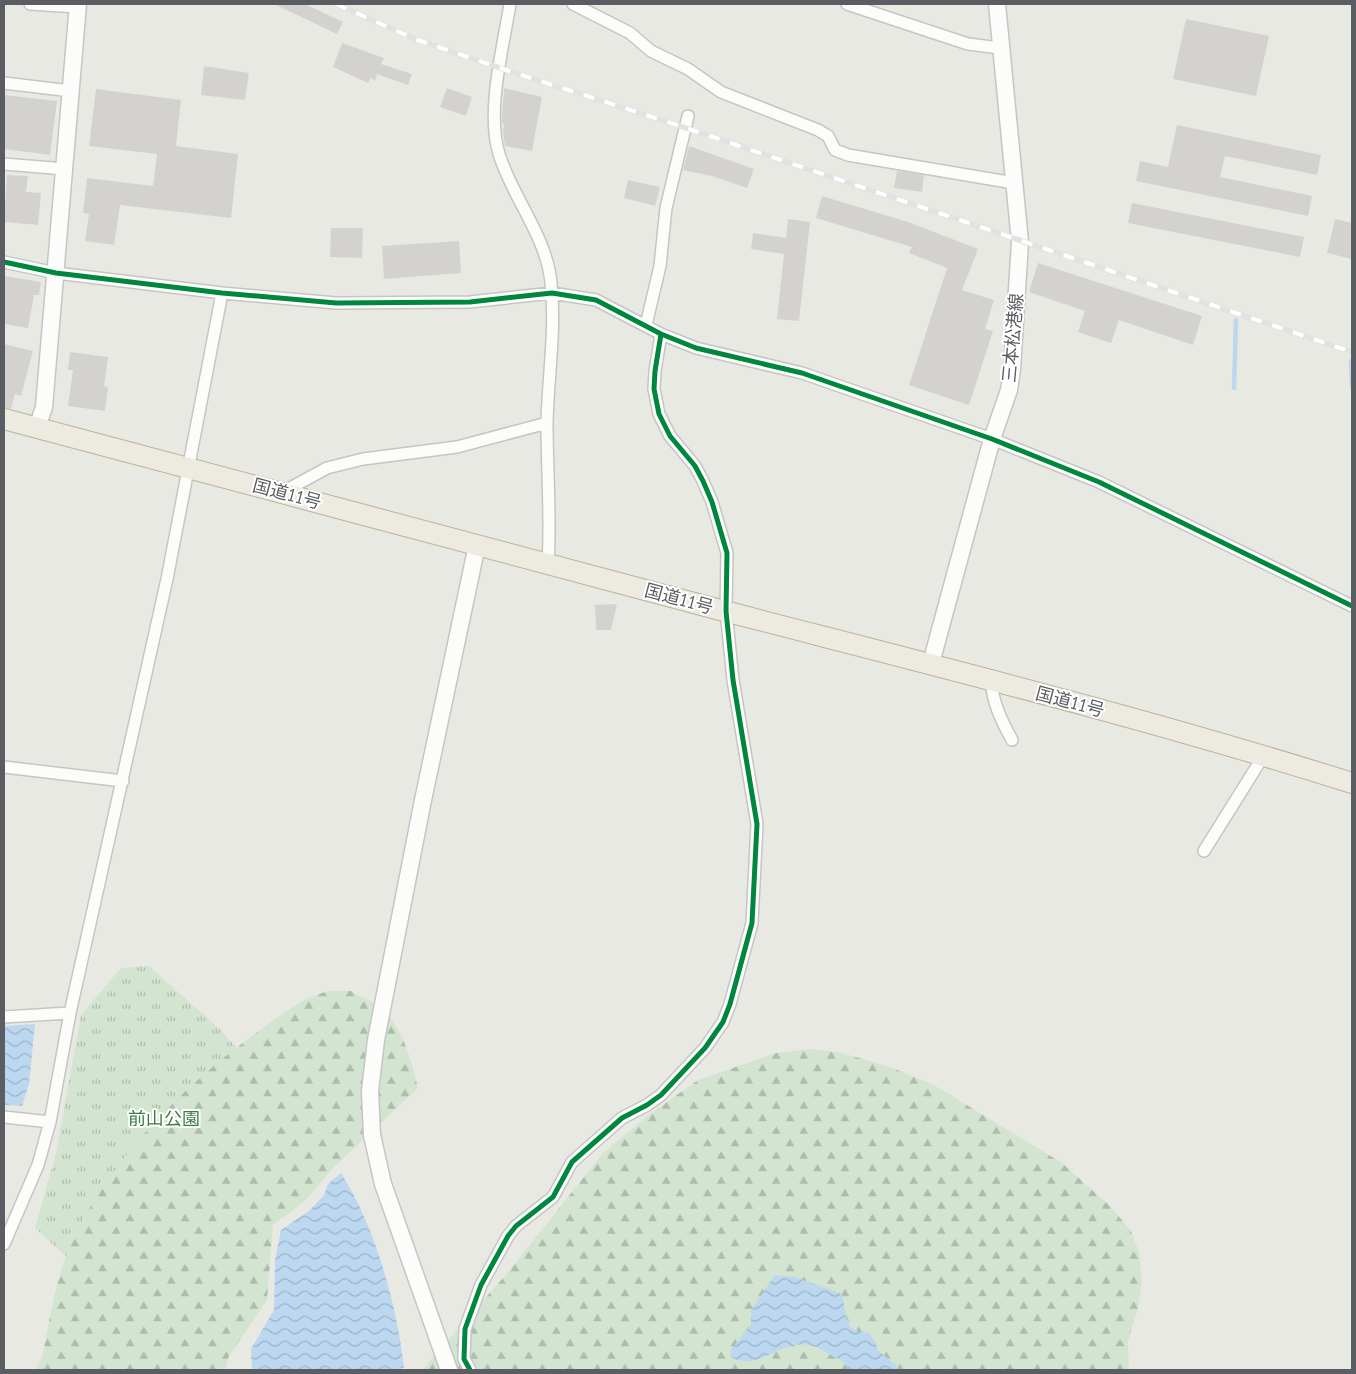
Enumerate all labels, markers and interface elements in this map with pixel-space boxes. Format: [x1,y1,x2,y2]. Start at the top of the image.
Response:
street label: 三本松港線 [997,292,1028,384]
street label: 国道11号 [250,473,324,514]
street label: 国道11号 [642,578,716,619]
street label: 国道11号 [1033,681,1107,722]
park label: 前山公園 [128,1107,200,1130]

